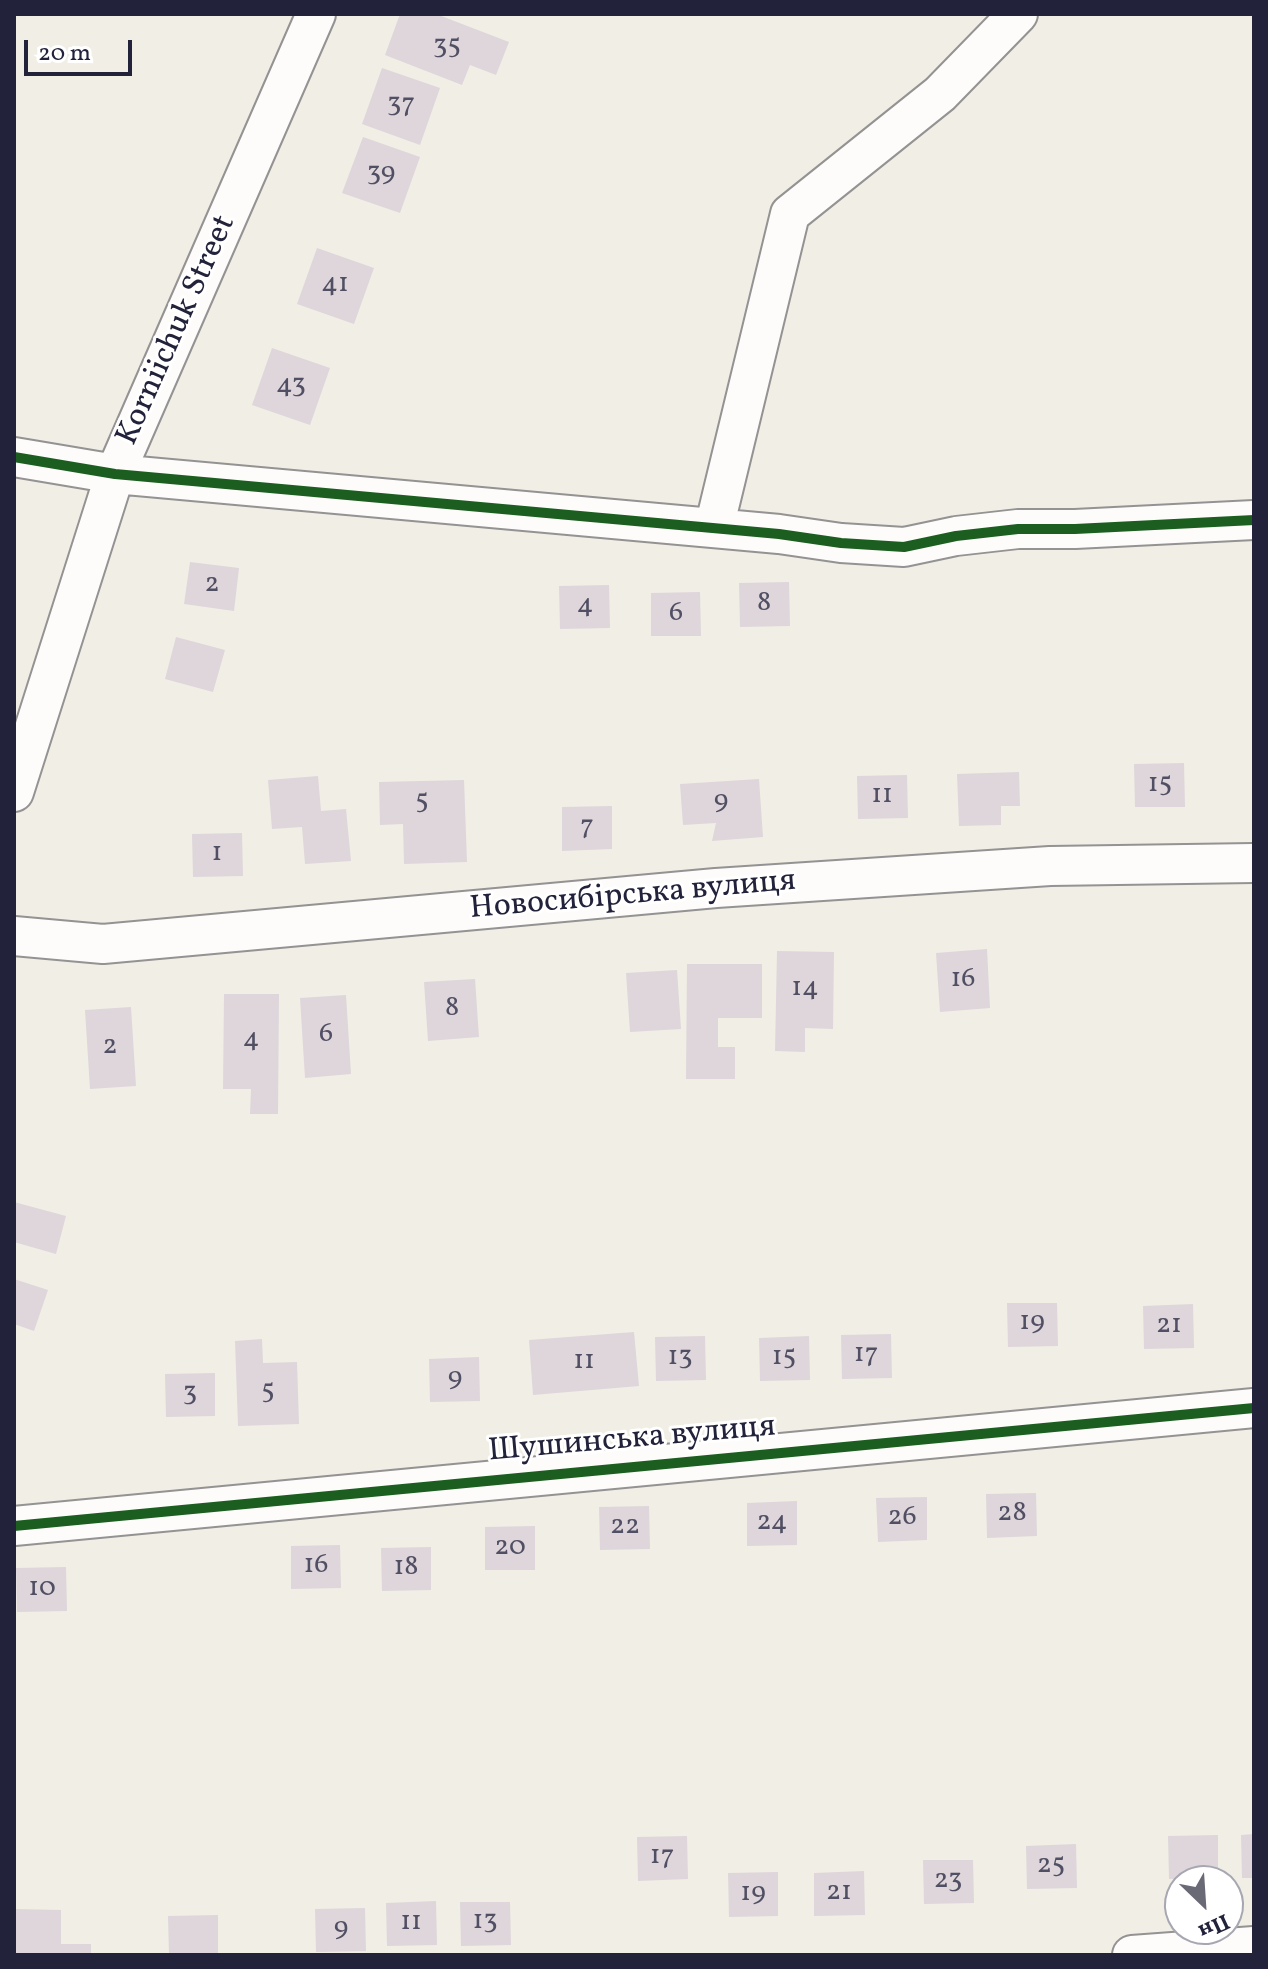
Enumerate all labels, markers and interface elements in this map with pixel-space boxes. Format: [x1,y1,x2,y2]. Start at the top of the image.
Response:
scale bar [28,24,136,74]
house number: 35 [433,31,461,65]
text: 20 m [38,37,91,71]
house number: 37 [387,89,415,123]
house number: 39 [367,158,395,192]
street label: Korniichuk Street [110,210,246,452]
house number: 41 [321,269,349,303]
house number: 43 [276,370,306,404]
house number: 2 [204,569,220,603]
house number: 8 [757,588,771,622]
house number: 4 [577,590,593,624]
house number: 6 [669,598,683,632]
house number: 15 [1148,769,1172,803]
house number: 11 [871,780,893,814]
house number: 5 [415,786,429,820]
house number: 9 [714,786,728,820]
house number: 7 [580,811,594,845]
house number: 1 [212,838,222,872]
street label: Новосибірська вулиця [468,864,798,930]
house number: 16 [950,964,976,998]
house number: 14 [791,973,819,1007]
house number: 8 [445,993,459,1027]
house number: 6 [319,1019,333,1053]
house number: 4 [243,1024,259,1058]
house number: 2 [102,1031,118,1065]
house number: 19 [1019,1307,1045,1341]
house number: 21 [1156,1310,1182,1344]
house number: 17 [854,1339,878,1373]
house number: 13 [667,1342,693,1376]
house number: 15 [772,1342,796,1376]
house number: 11 [573,1346,595,1380]
house number: 9 [448,1363,462,1397]
house number: 5 [261,1376,275,1410]
house number: 3 [183,1378,197,1412]
street label: Шушинська вулиця [487,1409,777,1473]
house number: 28 [997,1498,1027,1532]
house number: 26 [887,1502,917,1536]
house number: 24 [757,1507,787,1541]
house number: 22 [610,1511,640,1545]
house number: 20 [494,1532,526,1566]
house number: 16 [303,1550,329,1584]
house number: 18 [393,1552,419,1586]
house number: 10 [28,1573,56,1607]
house number: 17 [650,1841,674,1875]
house number: 25 [1037,1850,1065,1884]
house number: 23 [934,1865,962,1899]
north arrow [1164,1865,1244,1945]
house number: 21 [826,1877,852,1911]
house number: 19 [740,1878,766,1912]
text: Пн [1193,1905,1234,1946]
house number: 13 [472,1906,498,1940]
house number: 11 [400,1907,422,1941]
house number: 9 [334,1913,348,1947]

